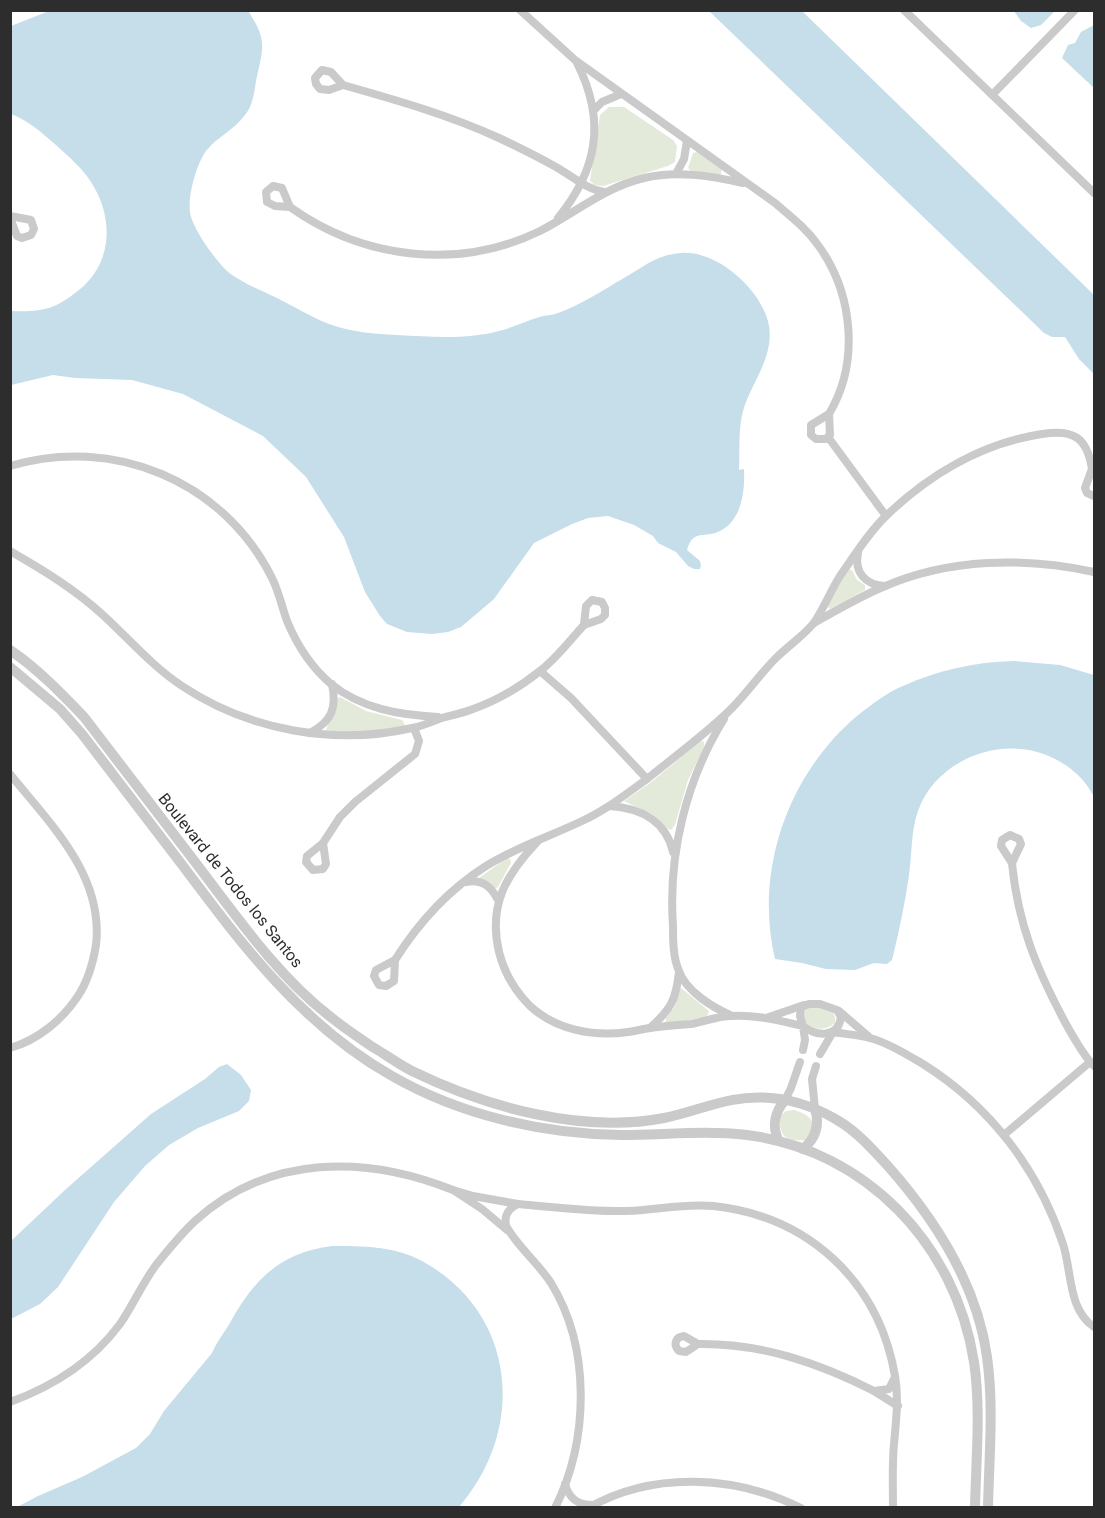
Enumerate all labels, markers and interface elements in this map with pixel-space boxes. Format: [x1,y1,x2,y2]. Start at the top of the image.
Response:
street label: Boulevard de Todos los Santos [154,789,307,971]

